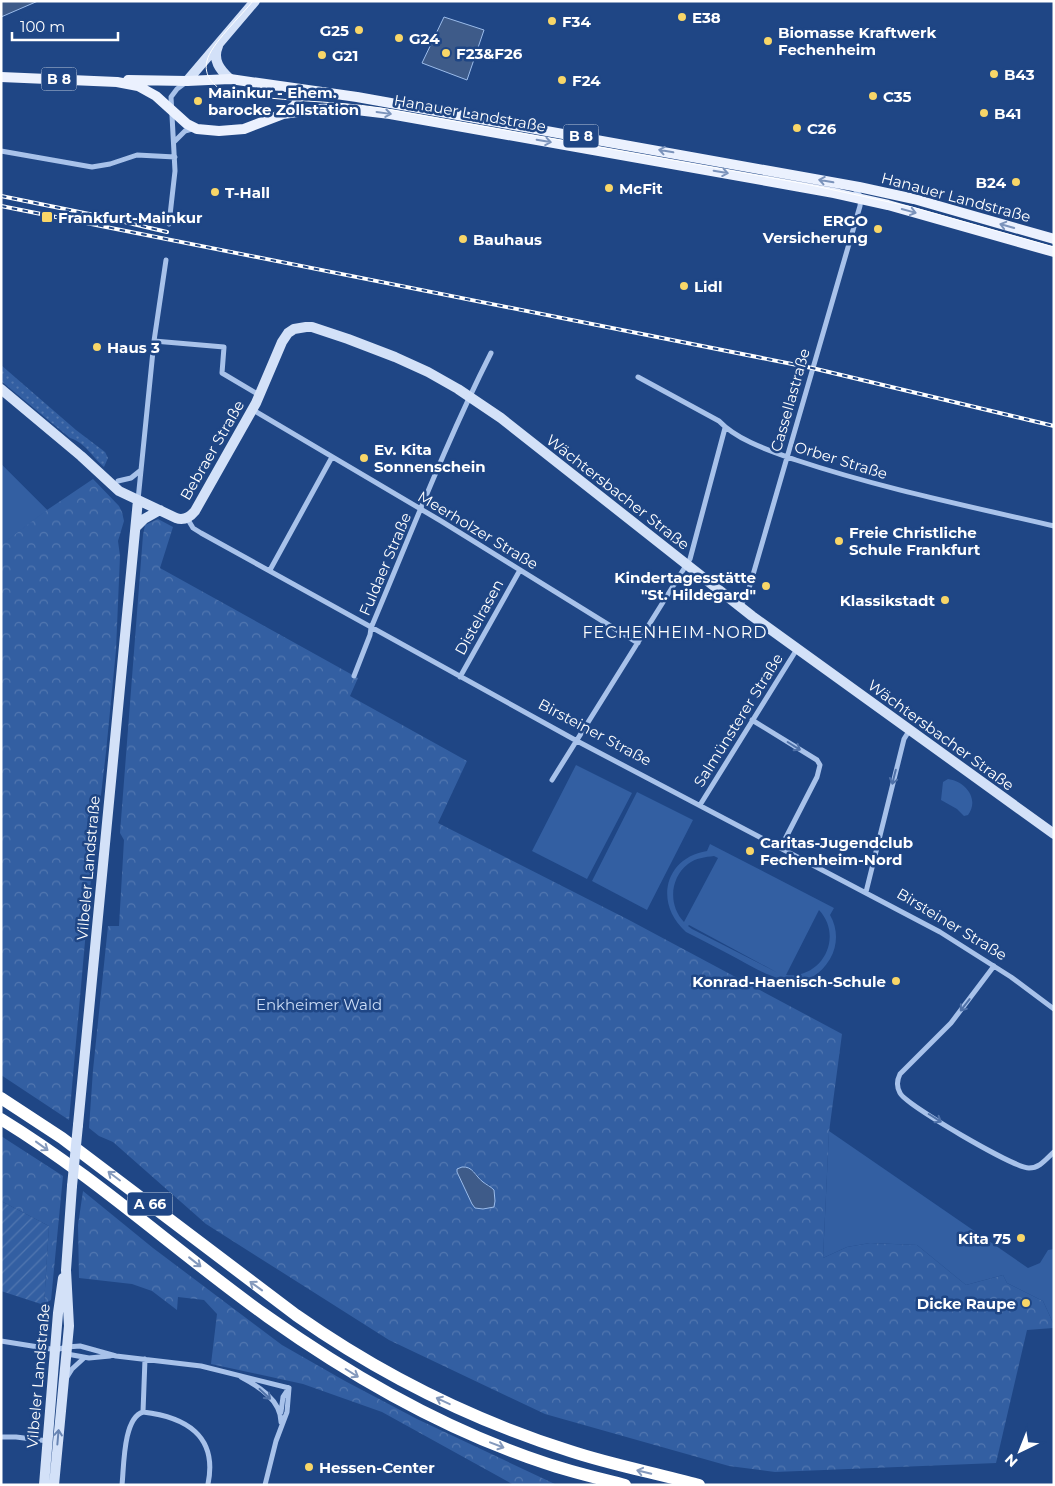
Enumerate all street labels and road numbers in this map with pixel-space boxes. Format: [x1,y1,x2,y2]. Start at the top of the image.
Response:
road number: B 8 [42,68,76,90]
street label: Hanauer Landstraße [393,90,547,136]
road number: B 8 [564,124,598,148]
street label: Hanauer Landstraße [879,168,1033,226]
street label: Cassellastraße [766,346,814,454]
street label: Bebraer Straße [176,397,248,503]
street label: Wächtersbacher Straße [543,430,693,554]
street label: Orber Straße [792,437,890,483]
street label: Meerholzer Straße [414,487,542,573]
street label: Fuldaer Straße [355,510,415,618]
street label: Distelrasen [450,576,508,658]
street label: Salmünsterer Straße [689,650,787,790]
street label: Wächtersbacher Straße [864,675,1018,795]
street label: Birsteiner Straße [535,694,655,770]
street label: Vilbeler Landstraße [72,795,104,941]
street label: Birsteiner Straße [893,884,1011,964]
road number: A 66 [128,1192,172,1216]
street label: Vilbeler Landstraße [22,1303,54,1449]

